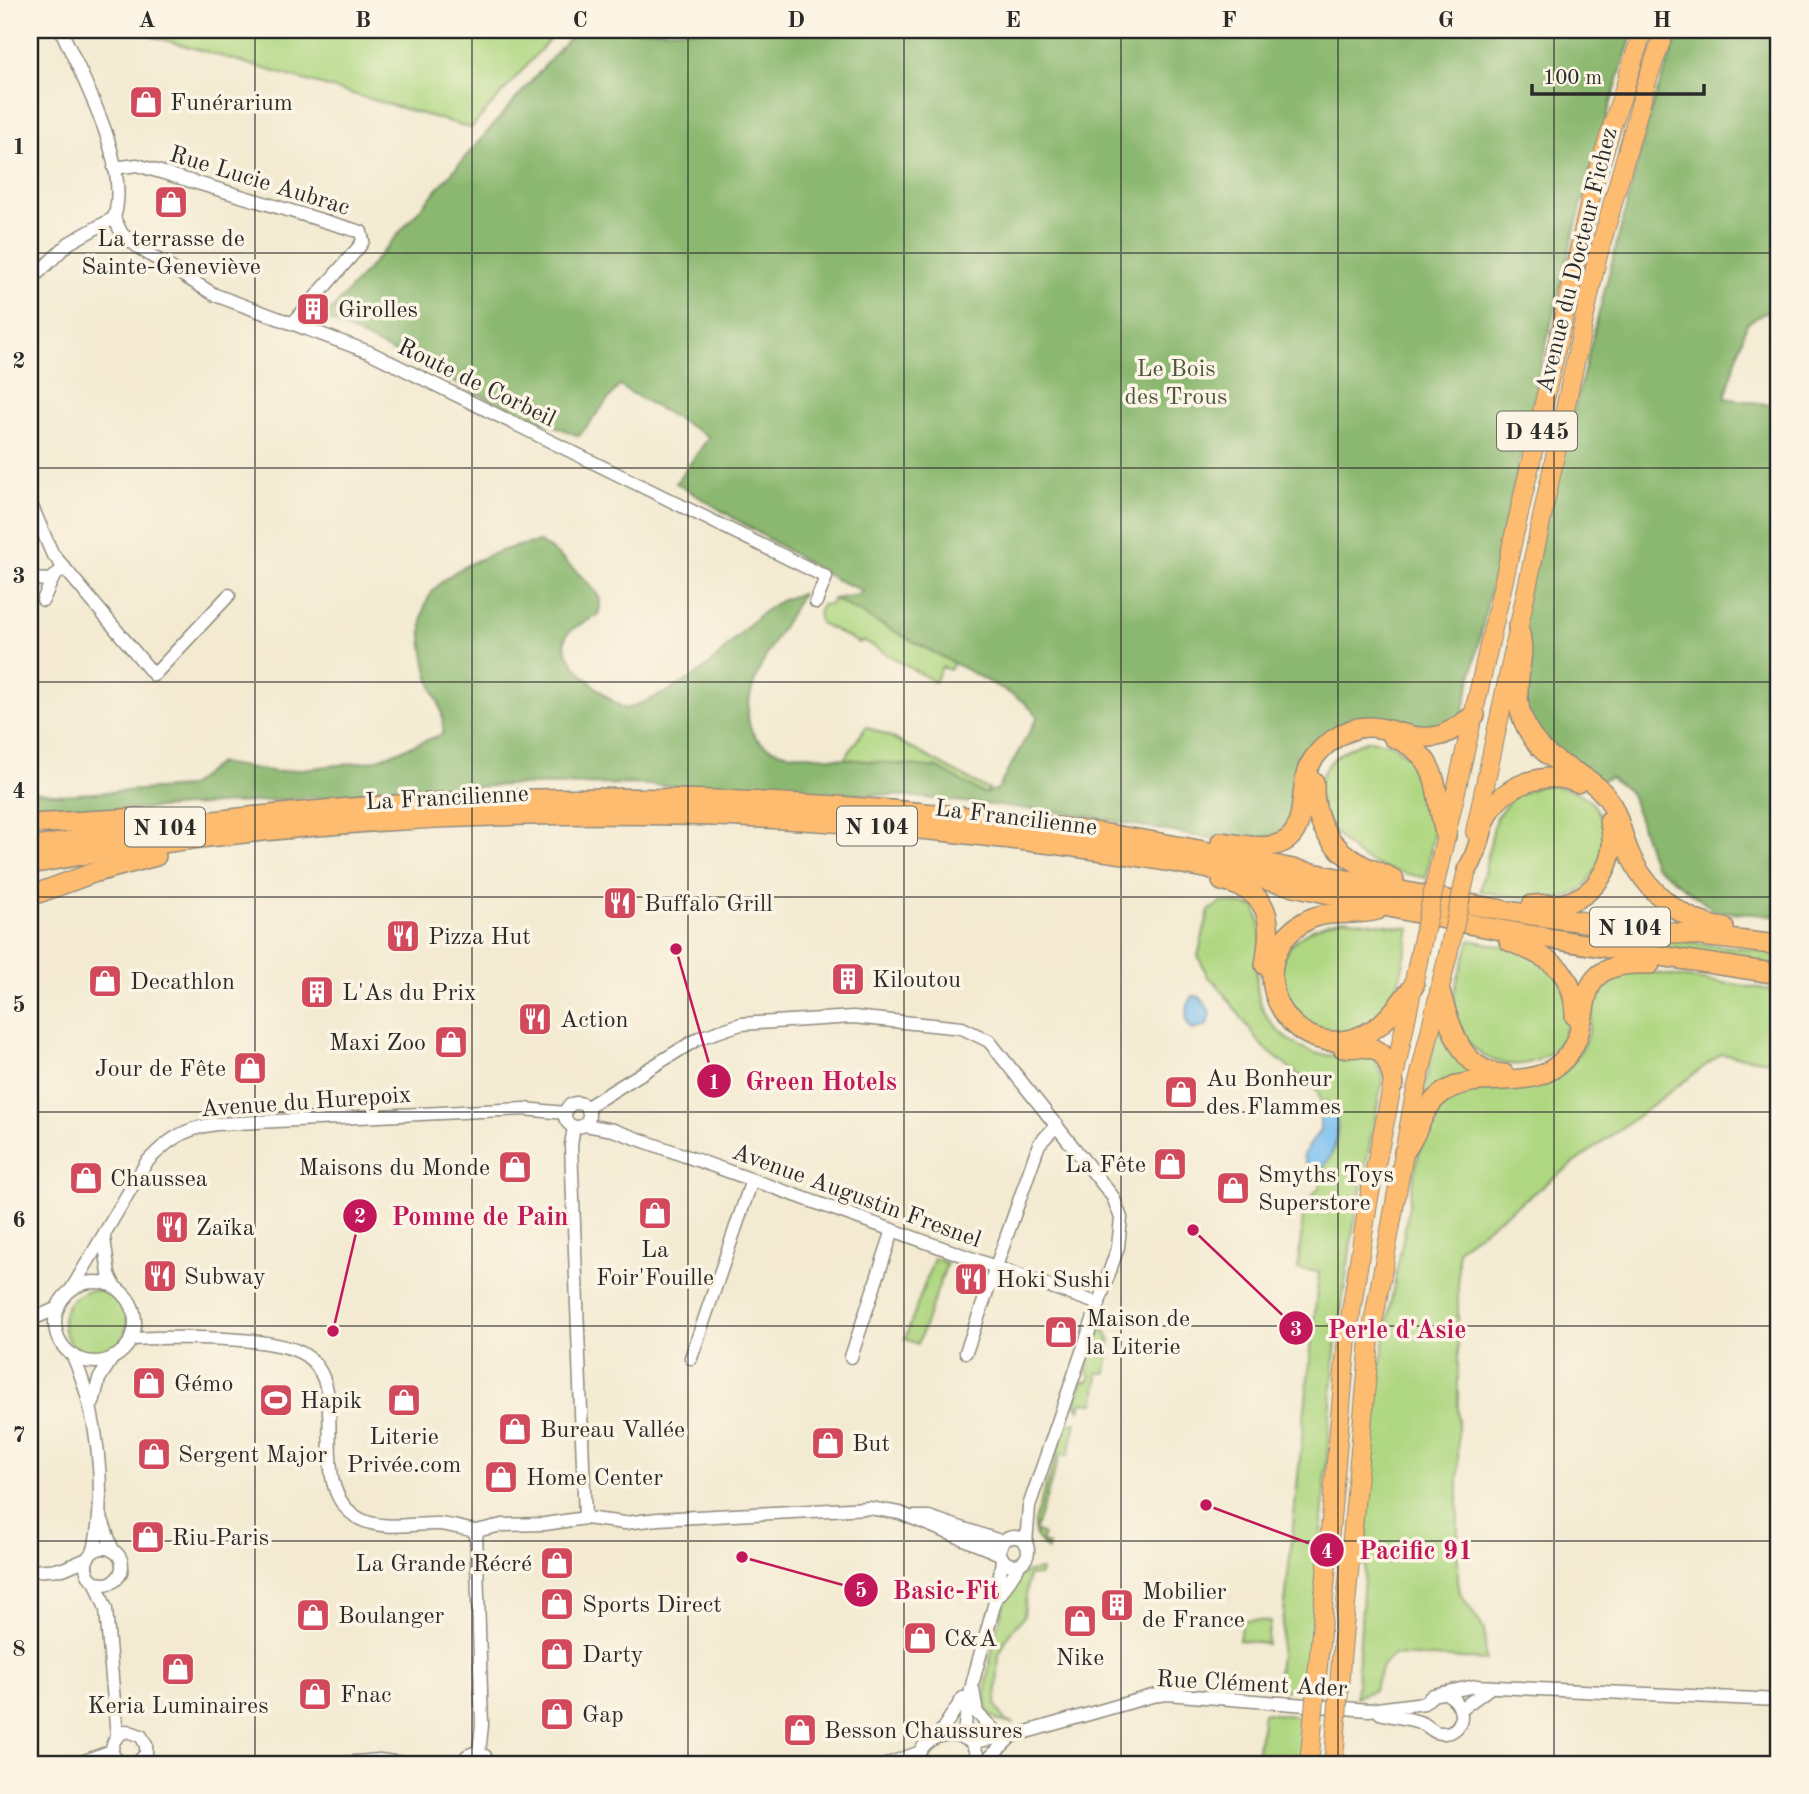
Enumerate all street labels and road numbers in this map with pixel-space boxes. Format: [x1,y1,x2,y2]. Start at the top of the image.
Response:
street label: Avenue du Docteur Fichez [1533,125,1623,396]
street label: Rue Lucie Aubrac [167,143,352,221]
street label: Route de Corbeil [393,335,559,432]
road number: D 445 [1497,412,1577,450]
street label: La Francilienne [365,783,529,815]
street label: La Francilienne [933,797,1098,841]
road number: N 104 [837,806,917,846]
road number: N 104 [125,807,205,846]
road number: N 104 [1590,908,1670,946]
street label: Avenue du Hurepoix [200,1084,412,1122]
street label: Avenue Augustin Fresnel [729,1141,984,1253]
street label: Rue Clément Ader [1156,1668,1348,1702]

